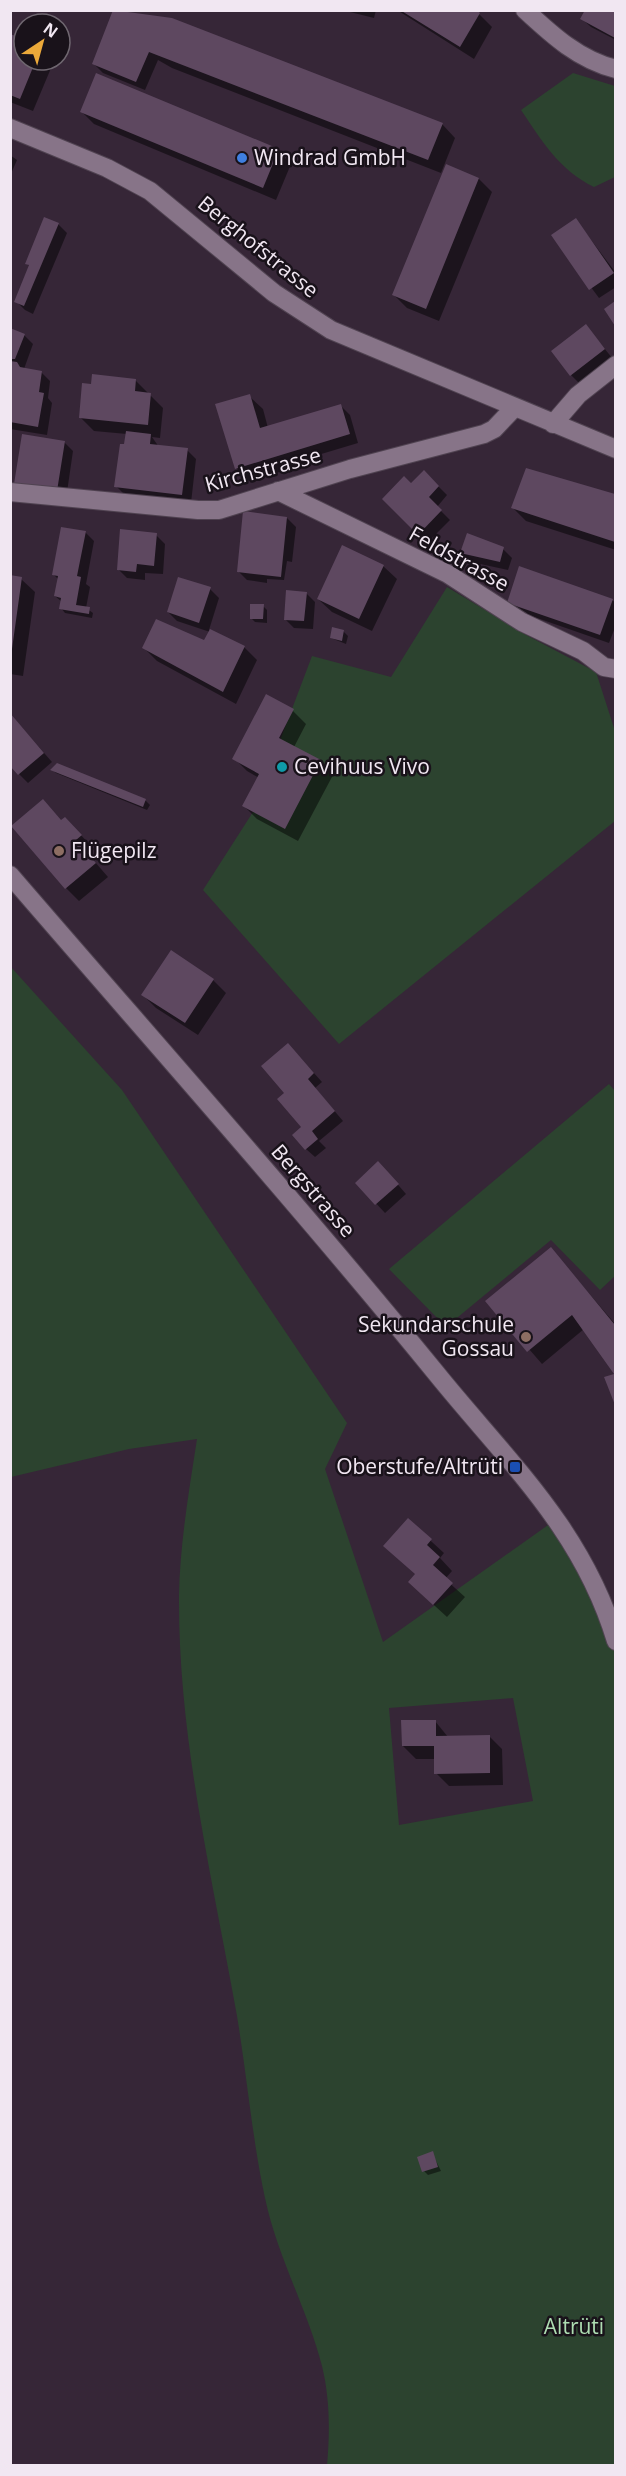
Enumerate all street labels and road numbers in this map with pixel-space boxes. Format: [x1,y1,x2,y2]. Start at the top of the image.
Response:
street label: Berghofstrasse [193,189,325,304]
street label: Kirchstrasse [202,440,324,498]
street label: Feldstrasse [404,519,515,597]
street label: Bergstrasse [265,1138,362,1243]

